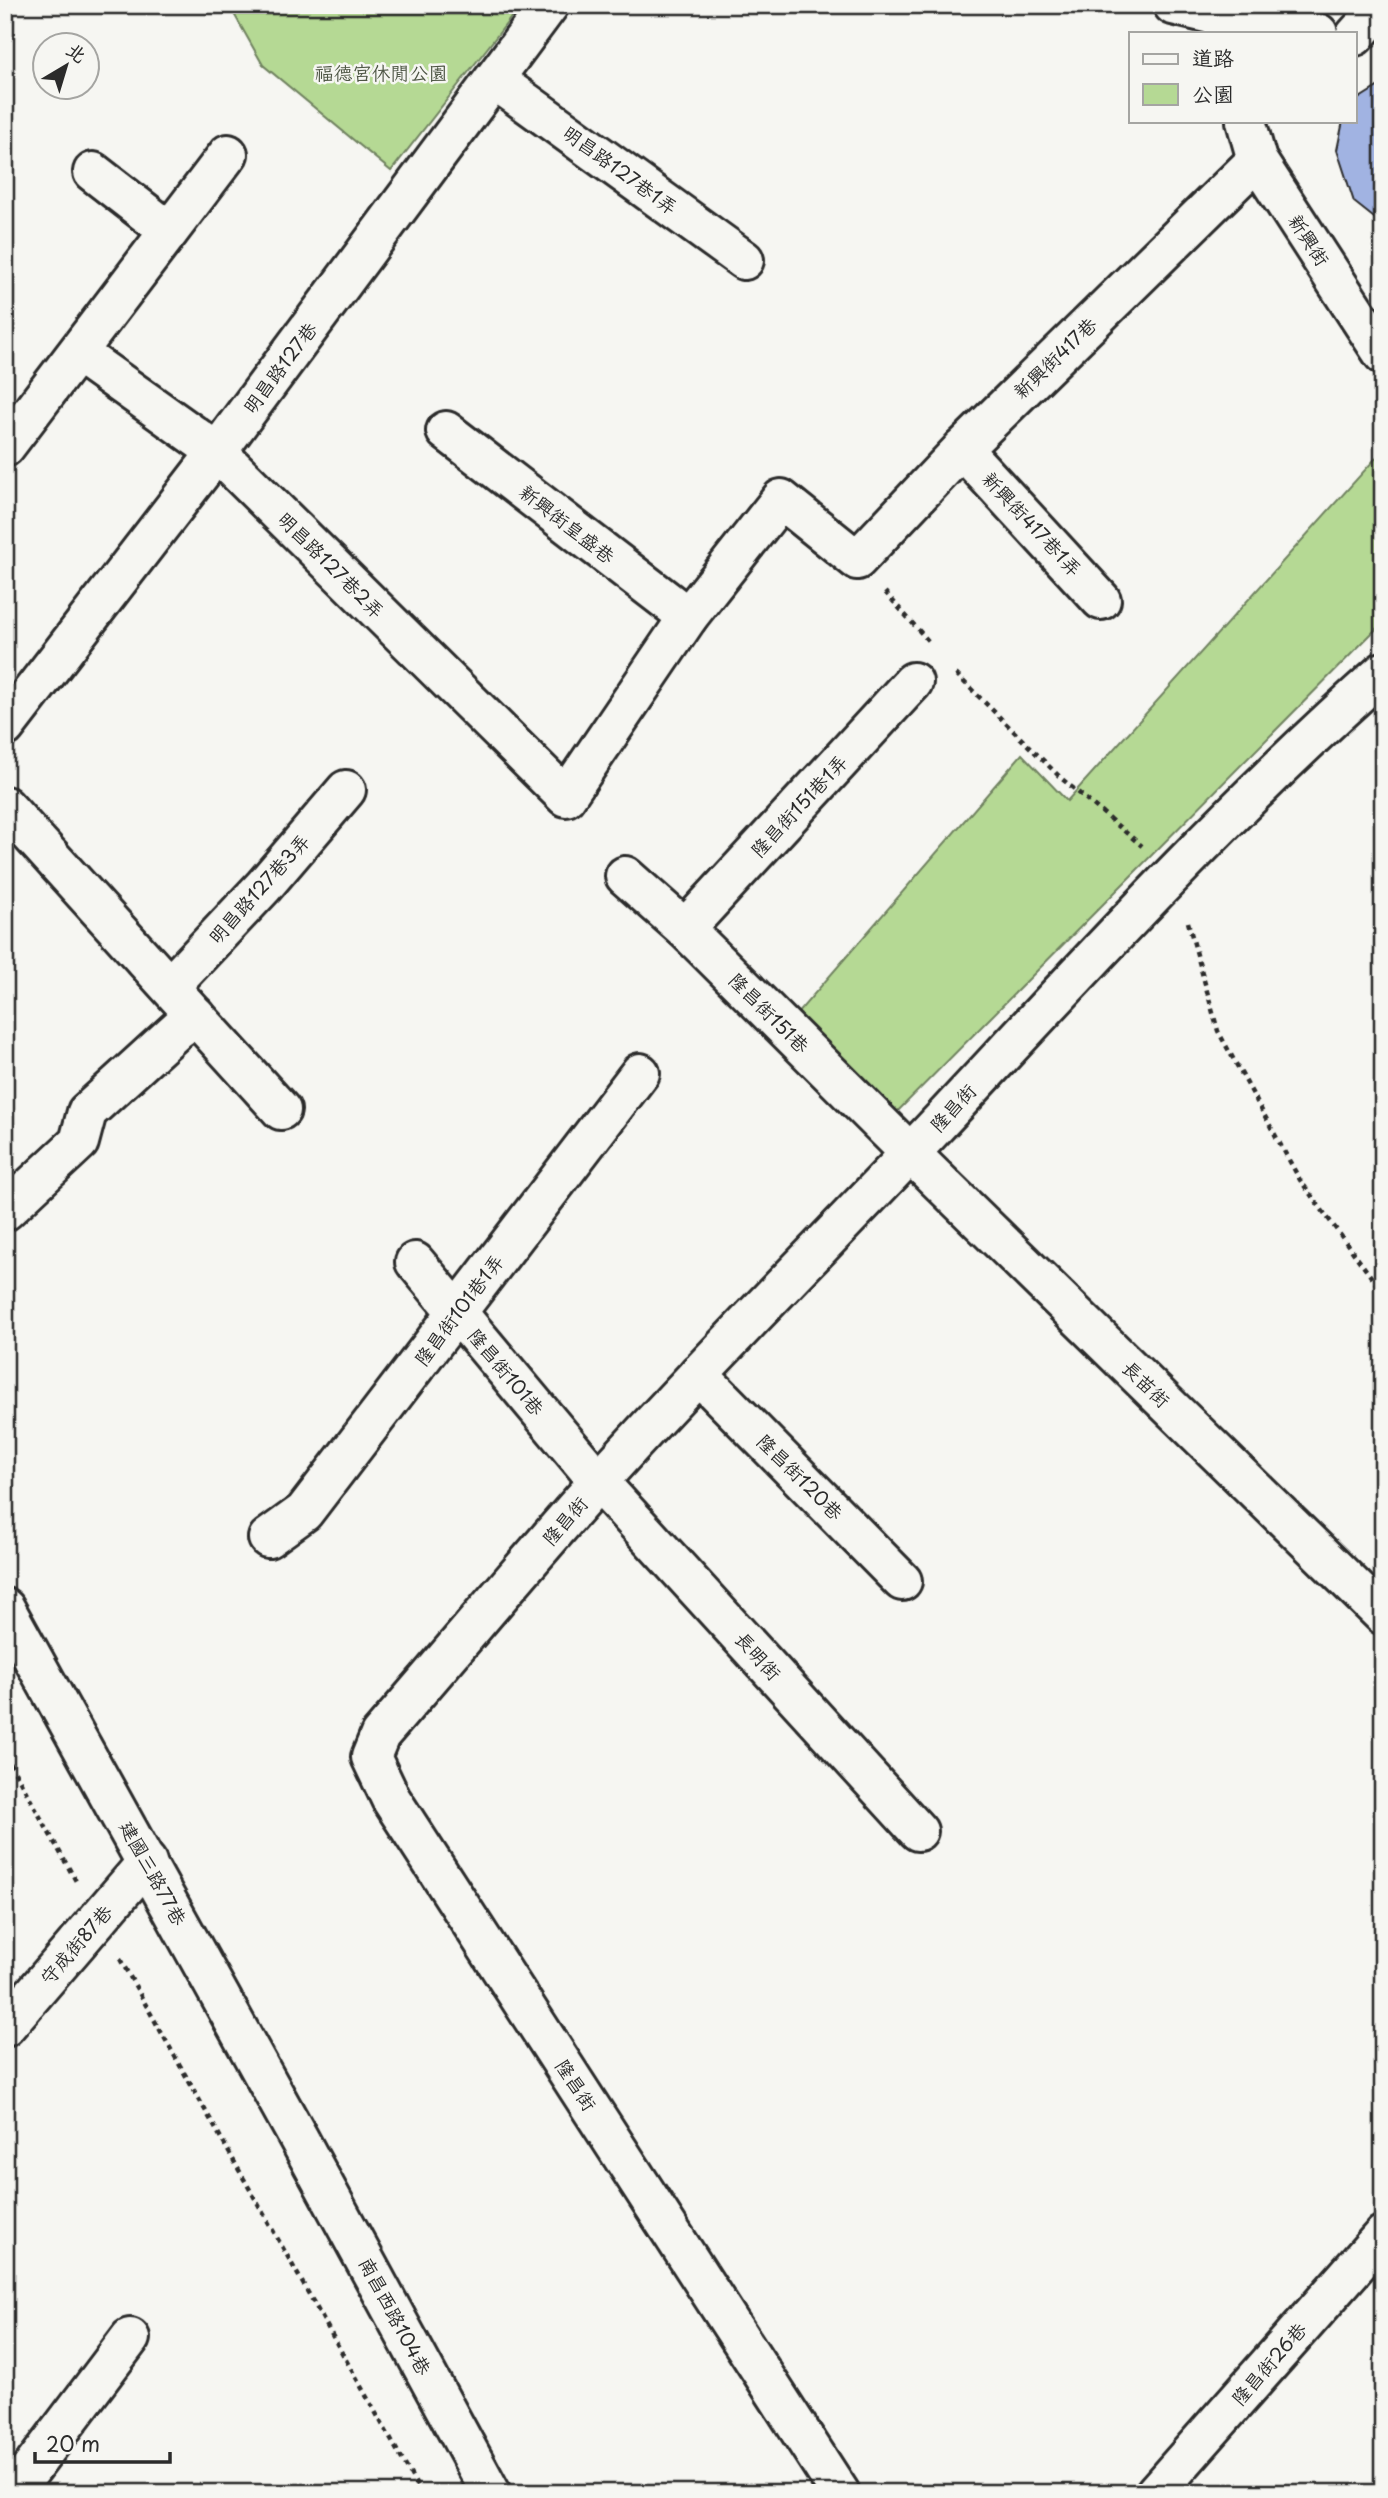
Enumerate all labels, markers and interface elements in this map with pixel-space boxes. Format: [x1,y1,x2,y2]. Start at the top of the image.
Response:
north arrow [32,32,102,102]
legend [1129,32,1356,122]
text: 北 [61,35,93,69]
text: 道路 [1192,41,1234,73]
park label: 福德宮休閒公園 [314,58,448,86]
text: 公園 [1192,77,1234,109]
street label: 明昌路127巷1弄 [557,118,684,220]
street label: 新興街 [1283,208,1337,271]
street label: 新興街417巷 [1006,310,1102,404]
street label: 明昌路127巷 [235,316,323,419]
street label: 新興街417巷1弄 [977,465,1089,582]
street label: 新興街皇盛巷 [514,477,621,569]
street label: 明昌路127巷2弄 [272,505,391,624]
street label: 隆昌街151巷1弄 [743,748,853,863]
street label: 明昌路127巷3弄 [201,827,315,950]
street label: 隆昌街151巷 [723,966,816,1059]
street label: 隆昌街 [923,1077,982,1138]
street label: 隆昌街101巷1弄 [410,1250,508,1370]
street label: 隆昌街101巷 [463,1324,549,1420]
street label: 長苗街 [1116,1353,1177,1413]
street label: 隆昌街120巷 [751,1427,850,1526]
street label: 隆昌街 [535,1490,594,1551]
street label: 長明街 [729,1625,788,1686]
street label: 建國三路77巷 [114,1815,194,1930]
street label: 守成街87巷 [33,1898,118,1990]
street label: 隆昌街 [550,2053,604,2116]
street label: 南昌西路104巷 [353,2252,439,2379]
street label: 隆昌街26巷 [1224,2316,1312,2411]
scale bar [35,2421,170,2465]
text: 20 m [46,2427,100,2459]

